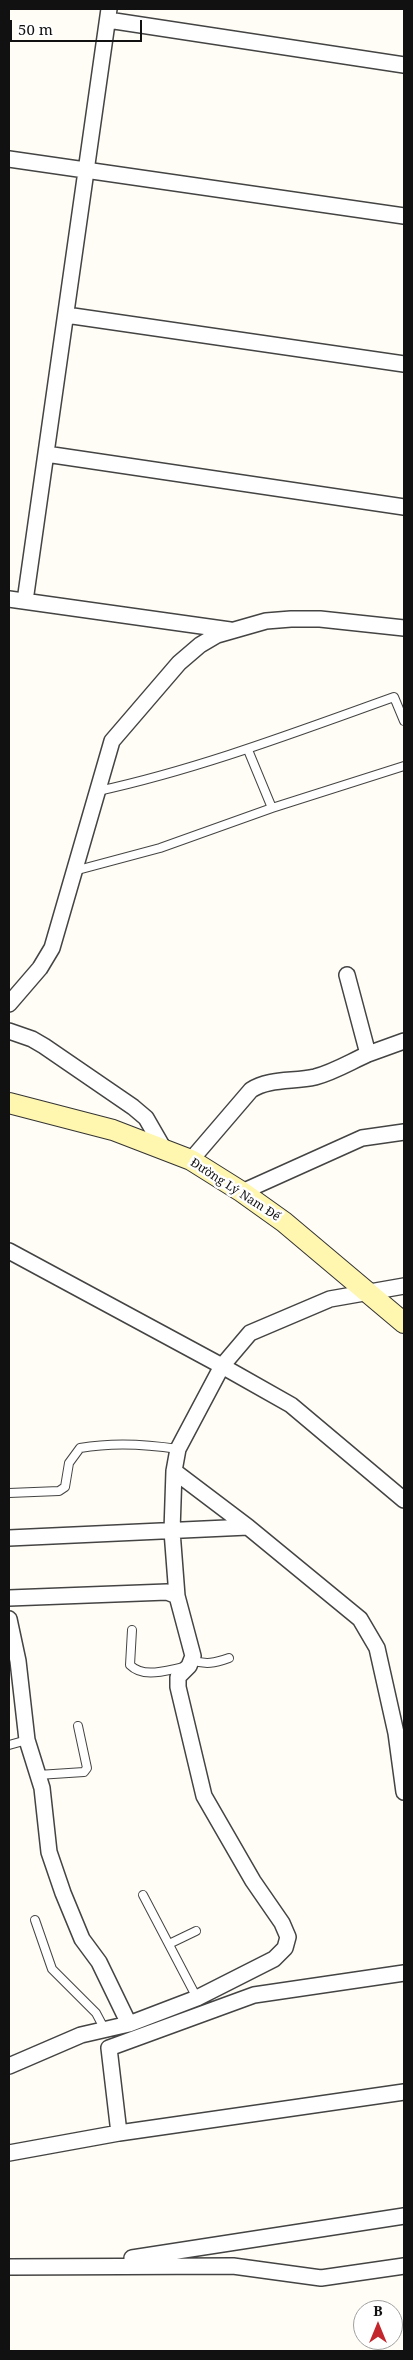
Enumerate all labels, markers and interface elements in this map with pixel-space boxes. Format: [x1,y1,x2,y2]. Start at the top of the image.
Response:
scale bar [12,10,145,42]
text: 50 m [18,19,53,39]
street label: Đường Lý Nam Đế [187,1156,283,1224]
north arrow [353,2300,403,2350]
text: B [373,2301,383,2320]

